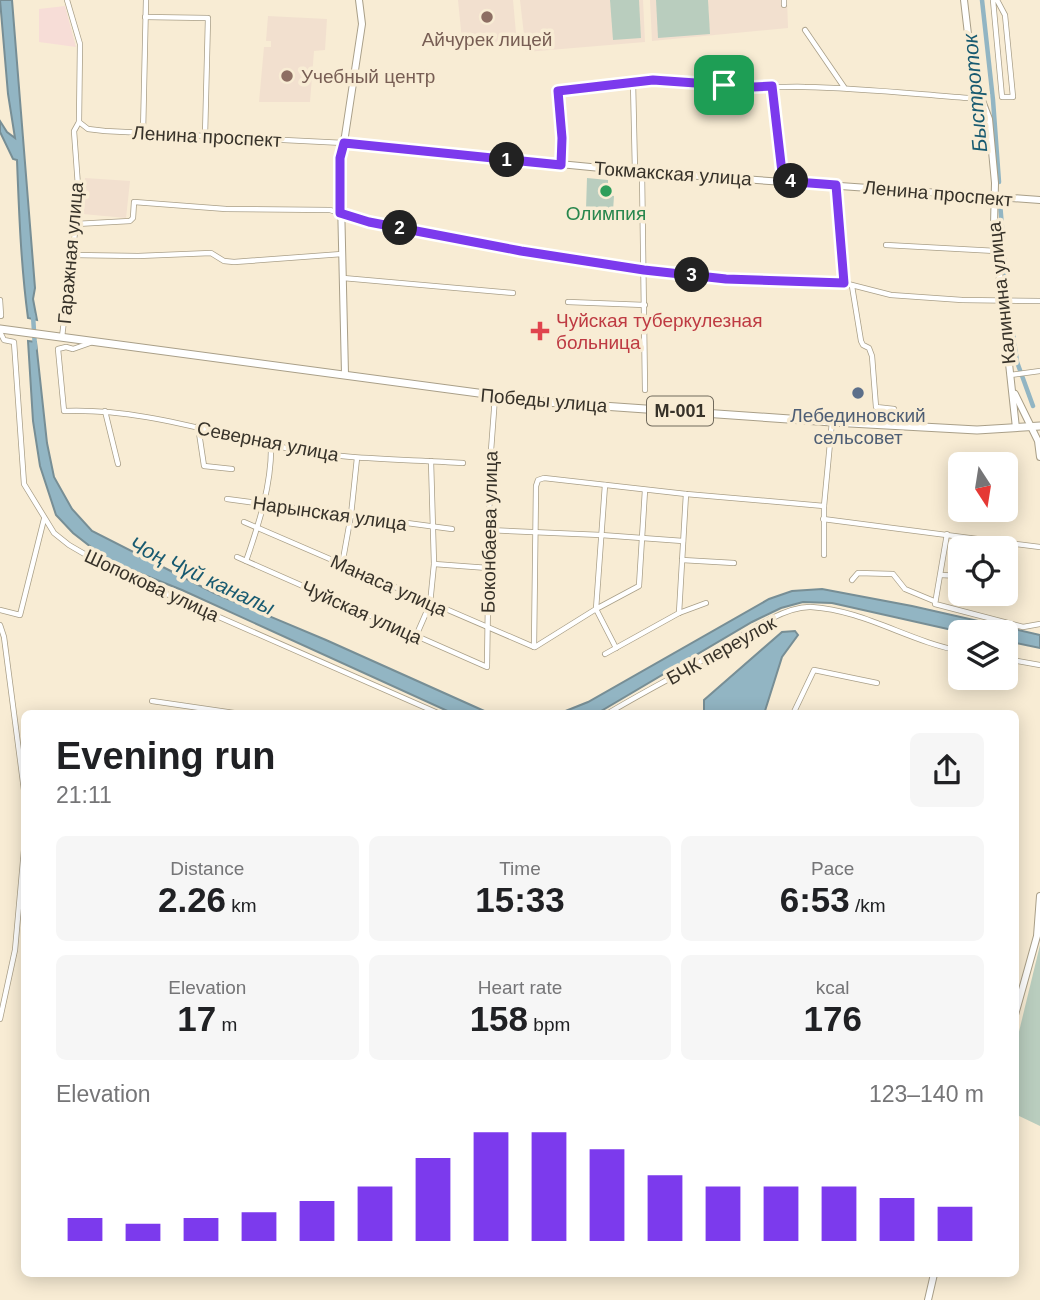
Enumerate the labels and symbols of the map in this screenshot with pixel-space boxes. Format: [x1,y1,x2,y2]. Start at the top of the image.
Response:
marker: Айчурек лицей [479,9,495,25]
place label: Айчурек лицей [422,29,552,50]
water label: Быстроток [958,32,991,153]
pin [694,55,754,115]
place label: Учебный центр [301,66,435,87]
marker: Учебный центр [279,68,295,84]
street label: Ленина проспект [132,122,282,151]
pin: 1 [490,142,524,178]
street label: Токмакская улица [594,158,753,190]
pin: 4 [774,164,808,198]
street label: Ленина проспект [863,177,1014,210]
street label: Гаражная улица [54,181,87,325]
marker: Олимпия [598,183,614,199]
place label: Олимпия [566,203,646,224]
pin: 2 [382,210,418,246]
street label: Калинина улица [984,220,1019,365]
pin: 3 [674,258,710,292]
place label: Чуйская туберкулезная больница [556,310,762,353]
marker: Чуйская туберкулезная больница [530,321,550,341]
street label: Победы улица [480,384,609,417]
marker: Лебединовский сельсовет [850,385,866,401]
road number: М-001 [647,396,713,426]
place label: Лебединовский сельсовет [790,405,926,448]
street label: Северная улица [195,417,341,466]
street label: Боконбаева улица [478,450,501,613]
north arrow [948,452,1018,522]
street label: Нарынская улица [251,492,409,535]
water label: Чоң Чүй каналы [126,532,279,619]
street label: Шопокова улица [81,545,223,626]
street label: Манаса улица [327,550,451,621]
street label: Чуйская улица [298,577,426,649]
street label: БЧК переулок [663,611,780,689]

